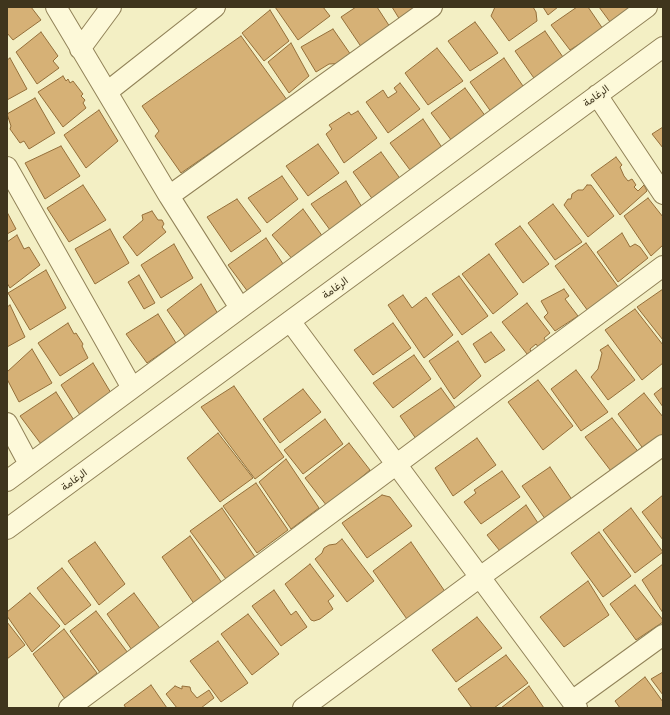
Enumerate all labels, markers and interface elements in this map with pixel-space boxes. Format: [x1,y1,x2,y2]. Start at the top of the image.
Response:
street label: الرغامة [580,82,612,110]
street label: الرغامة [319,274,351,302]
street label: الرغامة [58,466,90,494]

